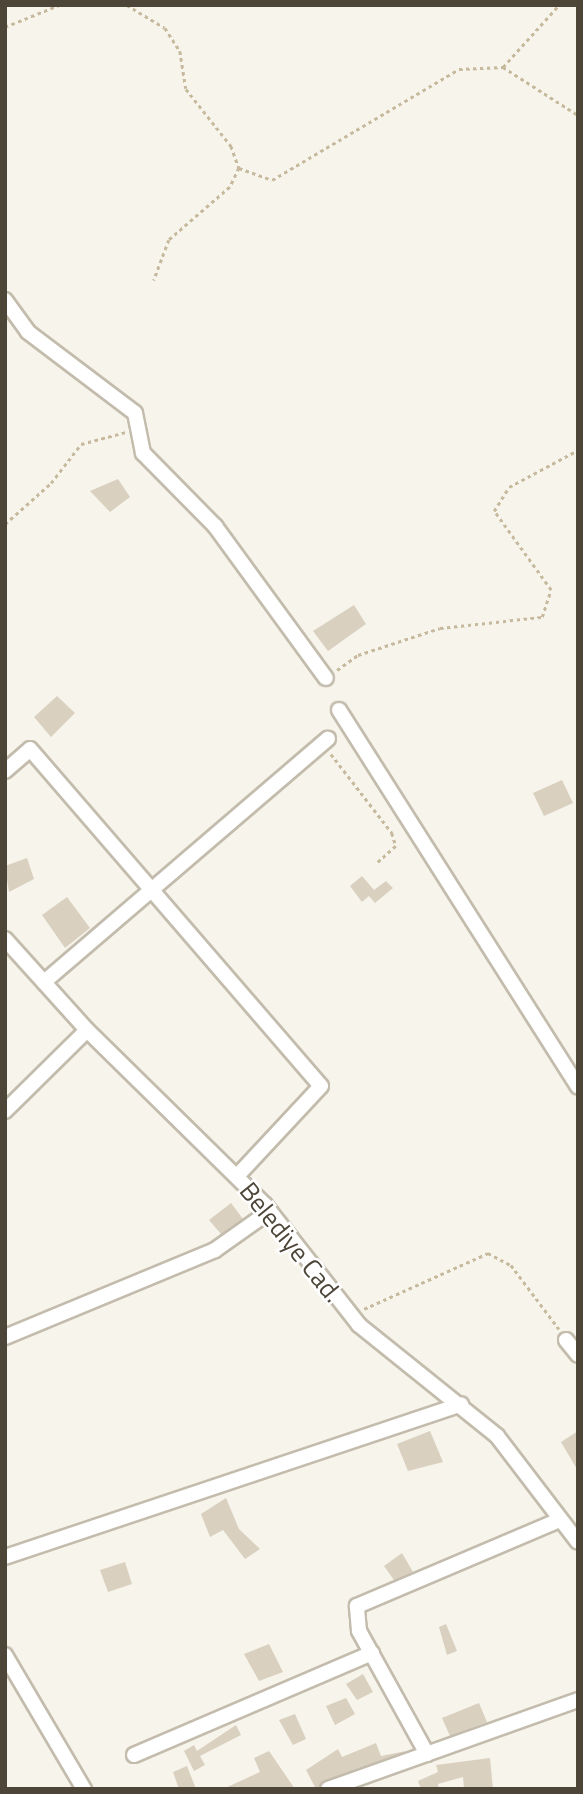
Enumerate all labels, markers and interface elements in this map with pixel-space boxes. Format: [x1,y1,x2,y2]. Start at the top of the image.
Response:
street label: Belediye Cad. [233,1176,349,1308]

